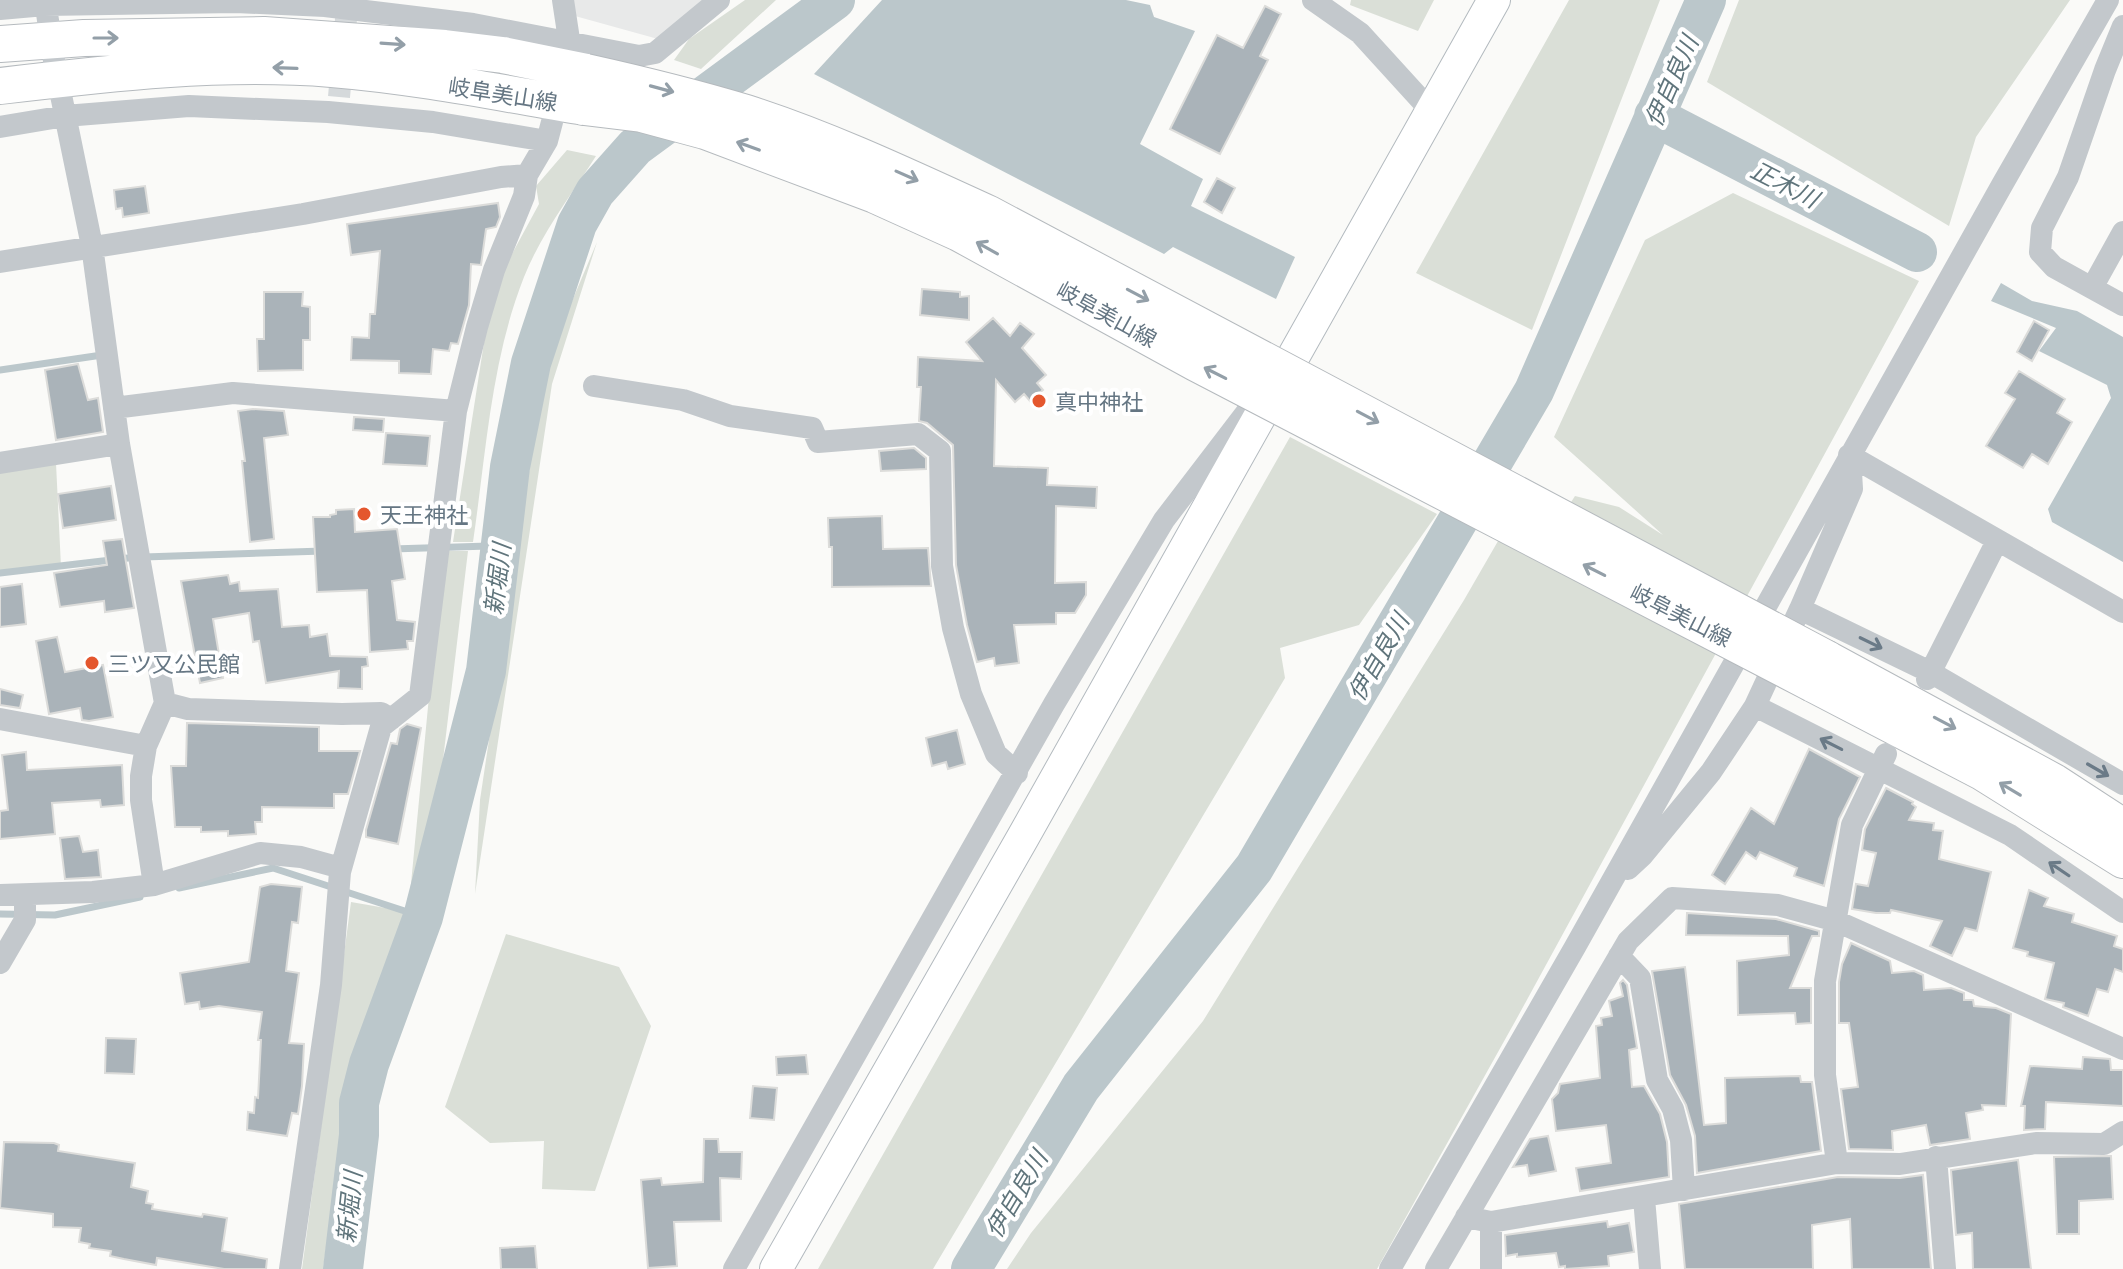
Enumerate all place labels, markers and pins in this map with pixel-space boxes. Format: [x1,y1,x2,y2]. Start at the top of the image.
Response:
place label: 真中神社 [1055,387,1143,416]
marker: 真中神社 [1030,392,1048,410]
place label: 天王神社 [380,500,468,529]
marker: 天王神社 [355,505,373,523]
place label: 三ツ又公民館 [108,649,240,678]
marker: 三ツ又公民館 [83,654,101,672]

